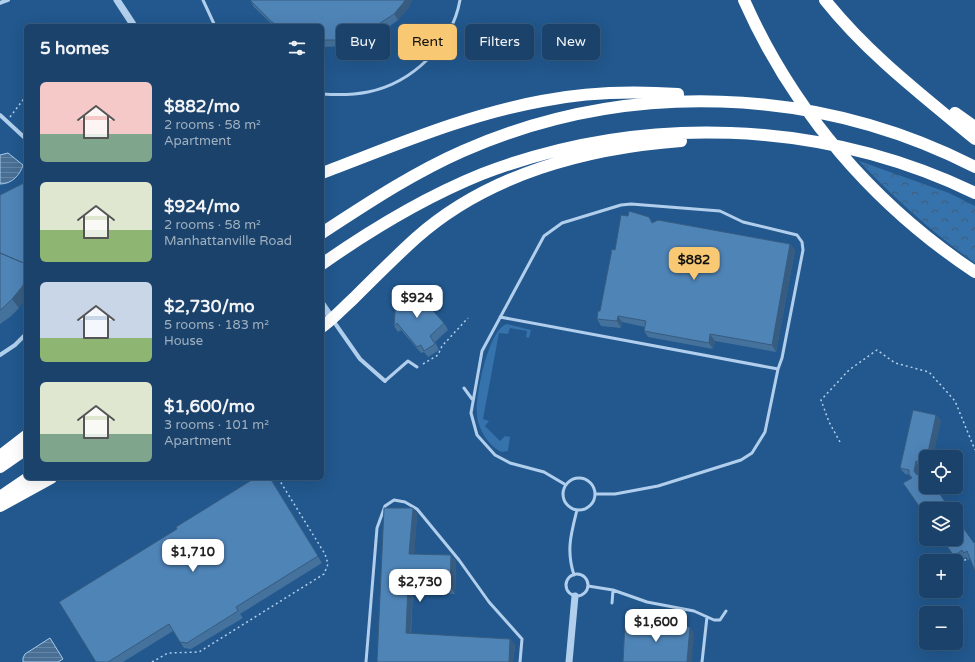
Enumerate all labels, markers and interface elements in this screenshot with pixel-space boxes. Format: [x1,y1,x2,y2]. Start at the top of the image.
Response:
chip: Buy [336,24,390,60]
chip: Rent [398,24,457,60]
chip: Filters [465,24,534,60]
chip: New [542,24,600,60]
icon: filters [286,37,308,59]
text: 5 homes [40,38,109,59]
text: $882/mo [164,96,240,117]
icon: home [72,98,120,146]
text: 2 rooms · 58 m² [164,117,261,133]
text: Apartment [164,133,231,149]
text: $924/mo [164,196,240,217]
icon: home [72,198,120,246]
text: 2 rooms · 58 m² [164,217,261,233]
text: Manhattanville Road [164,233,292,249]
pin: $882 [670,247,718,281]
text: $882 [678,252,710,268]
pin: $924 [393,285,441,319]
text: $924 [401,290,433,306]
text: $2,730/mo [164,296,255,317]
icon: home [72,298,120,346]
text: 5 rooms · 183 m² [164,317,269,333]
text: House [164,333,203,349]
text: $1,600/mo [164,396,255,417]
icon: home [72,398,120,446]
text: 3 rooms · 101 m² [164,417,269,433]
text: Apartment [164,433,231,449]
map controls [919,450,963,650]
button: locate [919,450,963,494]
button: layers [919,502,963,546]
pin: $1,710 [160,539,226,573]
text: $1,710 [171,544,215,560]
button: + [919,554,963,598]
pin: $2,730 [387,569,453,603]
text: $2,730 [398,574,442,590]
button: − [919,606,963,650]
pin: $1,600 [623,609,689,643]
text: $1,600 [634,614,678,630]

